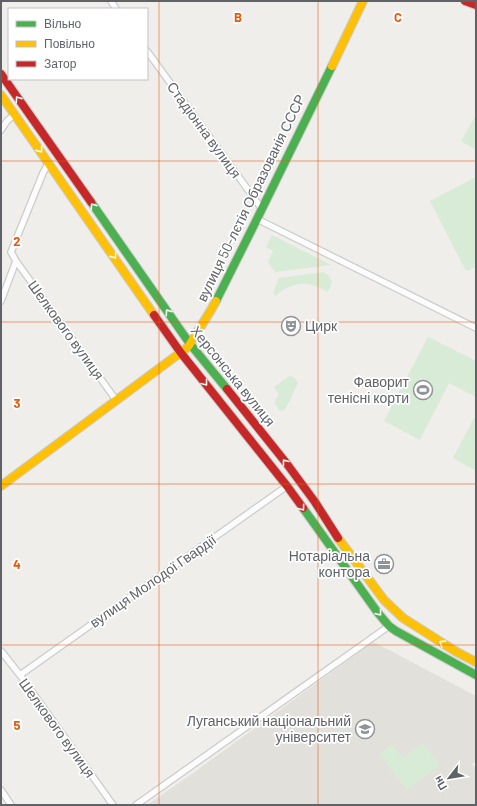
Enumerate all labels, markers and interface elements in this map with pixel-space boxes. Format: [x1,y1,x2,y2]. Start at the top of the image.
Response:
legend [8,8,148,80]
text: B [234,9,242,25]
text: C [394,9,402,25]
text: Вільно [44,16,82,30]
text: Повільно [44,36,95,50]
text: Затор [44,56,77,71]
street label: Стадіонна вулиця [164,78,245,181]
street label: вулиця 50-лєтія Образованія СССР [193,91,308,304]
one-way arrow [15,96,23,103]
one-way arrow [35,145,42,152]
one-way arrow [91,203,98,210]
text: 2 [13,233,21,249]
one-way arrow [109,252,116,259]
street label: Шелкового вулиця [25,277,108,383]
one-way arrow [165,309,173,316]
theatre icon: Цирк [280,315,302,337]
place label: Цирк [305,317,338,334]
street label: Херсонська вулиця [188,322,279,429]
place label: Фаворит тенісні корти [328,373,410,406]
one-way arrow [200,379,207,386]
sports icon: Фаворит тенісні корти [412,379,434,401]
text: 3 [13,395,21,411]
one-way arrow [283,460,290,467]
one-way arrow [297,503,304,510]
street label: вулиця Молодої Гвардії [86,530,219,631]
place label: Нотаріальна контора [289,547,370,580]
office icon: Нотаріальна контора [373,553,395,575]
text: 4 [13,556,21,572]
one-way arrow [374,608,381,616]
one-way arrow [439,640,446,648]
street label: Шелкового вулиця [16,675,99,781]
place label: Луганський національний університет [187,712,352,745]
text: 5 [13,717,21,733]
school or university icon: Луганський національний університет [354,718,376,740]
north arrow [429,758,469,798]
text: Пн [431,774,449,793]

